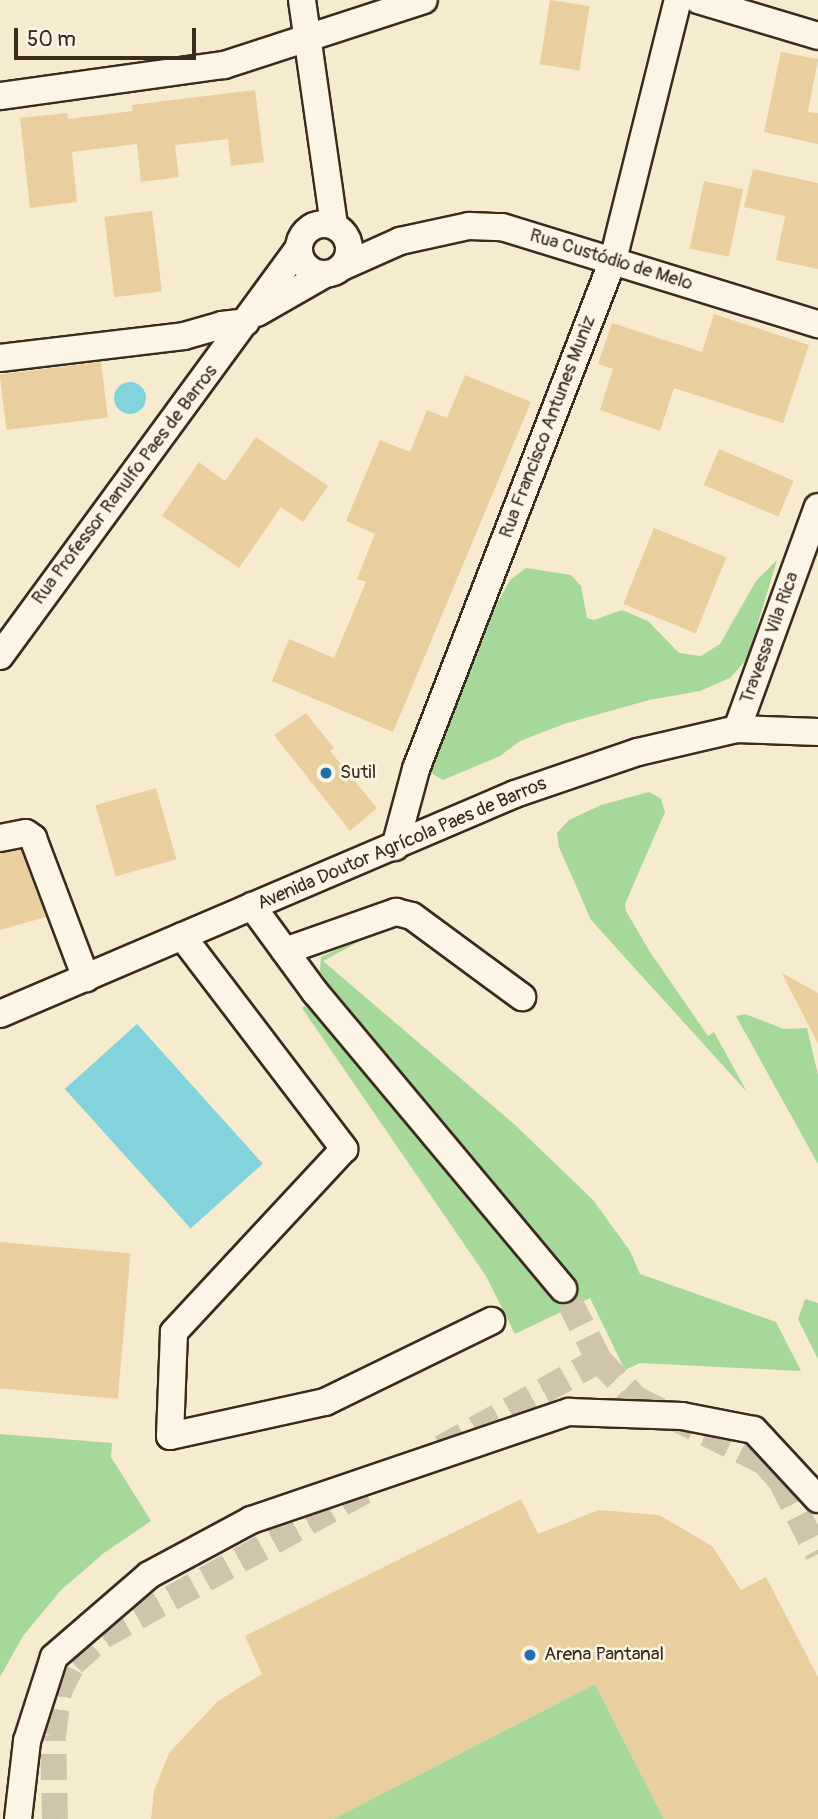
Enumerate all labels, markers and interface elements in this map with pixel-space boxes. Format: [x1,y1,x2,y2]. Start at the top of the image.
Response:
scale bar [18,14,200,58]
text: 50 m [27,26,76,53]
street label: Rua Custódio de Melo [527,224,695,296]
street label: Rua Francisco Antunes Muniz [495,313,601,541]
street label: Rua Professor Ranulfo Paes de Barros [27,361,223,609]
street label: Travessa Vila Rica [736,569,804,707]
place label: Sutil [340,762,376,784]
marker: Sutil [318,765,334,781]
street label: Avenida Doutor Agrícola Paes de Barros [254,773,550,915]
place label: Arena Pantanal [544,1644,664,1666]
marker: Arena Pantanal [522,1647,538,1663]

